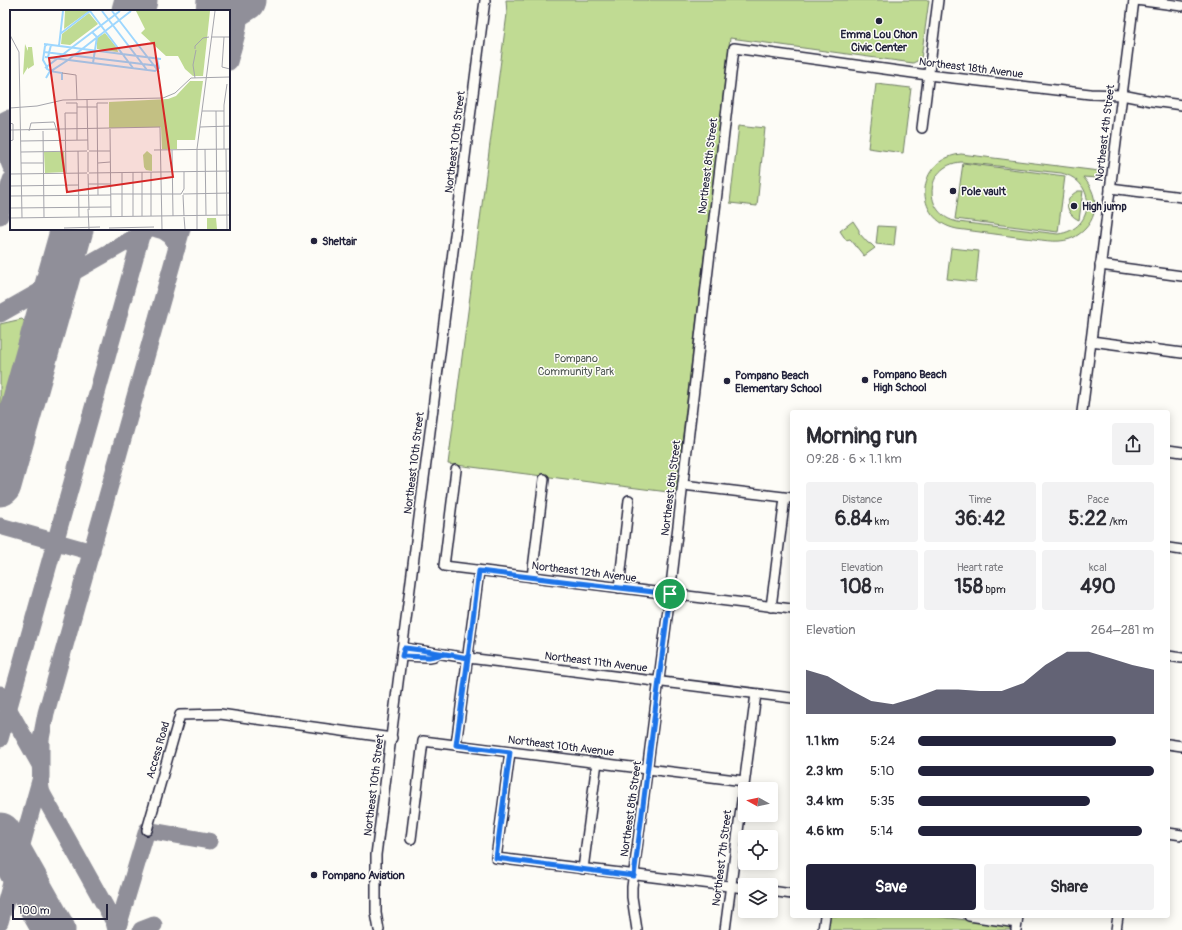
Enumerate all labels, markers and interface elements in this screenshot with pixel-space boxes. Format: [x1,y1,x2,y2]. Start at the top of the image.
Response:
inset map [10,10,230,230]
marker: Emma Lou Chon Civic Center [874,16,884,26]
place label: Emma Lou Chon Civic Center [841,28,917,54]
street label: Northeast 18th Avenue [918,55,1024,81]
street label: Northeast 4th Street [1093,83,1117,182]
street label: Northeast 10th Street [442,90,468,194]
street label: Northeast 8th Street [696,117,720,215]
place label: Pole vault [961,185,1006,198]
marker: Pole vault [948,186,958,196]
place label: High jump [1082,200,1127,213]
marker: High jump [1069,201,1079,211]
place label: Sheltair [322,235,358,248]
marker: Sheltair [309,236,319,246]
park label: Pompano Community Park [538,352,615,378]
place label: Pompano Beach High School [873,368,947,394]
place label: Pompano Beach Elementary School [735,369,822,395]
marker: Pompano Beach High School [860,375,870,385]
marker: Pompano Beach Elementary School [722,376,732,386]
street label: Northeast 10th Street [401,411,427,515]
text: Morning run [806,422,917,450]
button: share [1112,423,1154,465]
street label: Northeast 8th Street [659,439,683,537]
text: 09:28 · 6 × 1.1 km [806,451,902,467]
text: Distance [842,493,882,506]
text: Time [969,493,992,506]
text: Pace [1087,493,1109,506]
text: 6.84 [835,506,872,531]
text: 36:42 [955,506,1005,531]
text: 5:22 [1068,506,1107,531]
text: km [872,515,889,528]
text: /km [1107,515,1128,528]
street label: Northeast 12th Avenue [531,559,638,585]
text: Elevation [841,561,883,574]
text: Heart rate [957,561,1003,574]
text: kcal [1089,561,1107,574]
text: 108 [840,574,872,599]
text: 158 [954,574,983,599]
text: 490 [1080,574,1116,599]
pin [653,577,687,611]
icon: arrive [659,583,681,605]
text: m [872,583,884,596]
text: bpm [983,583,1006,596]
text: Elevation [806,622,856,638]
text: 264–281 m [1091,622,1154,638]
street label: Northeast 11th Avenue [544,649,649,675]
street label: Access Road [144,720,172,780]
street label: Northeast 10th Street [361,733,387,837]
street label: Northeast 10th Avenue [507,733,615,759]
text: 1.1 km [806,733,839,749]
text: 5:24 [870,733,895,749]
street label: Northeast 8th Street [618,760,644,858]
text: 2.3 km [806,763,843,779]
text: 5:10 [870,763,894,779]
north arrow [738,782,778,822]
map controls [738,782,778,918]
text: 3.4 km [806,793,843,809]
text: 5:35 [870,793,895,809]
street label: Northeast 7th Street [710,809,734,907]
text: 4.6 km [806,823,844,839]
text: 5:14 [870,823,893,839]
button: locate [738,830,778,870]
button: Save [806,864,976,910]
button: Share [984,864,1154,910]
place label: Pompano Aviation [322,869,405,882]
marker: Pompano Aviation [309,870,319,880]
button: layers [738,878,778,918]
scale bar [12,902,108,921]
text: 100 m [18,904,49,917]

